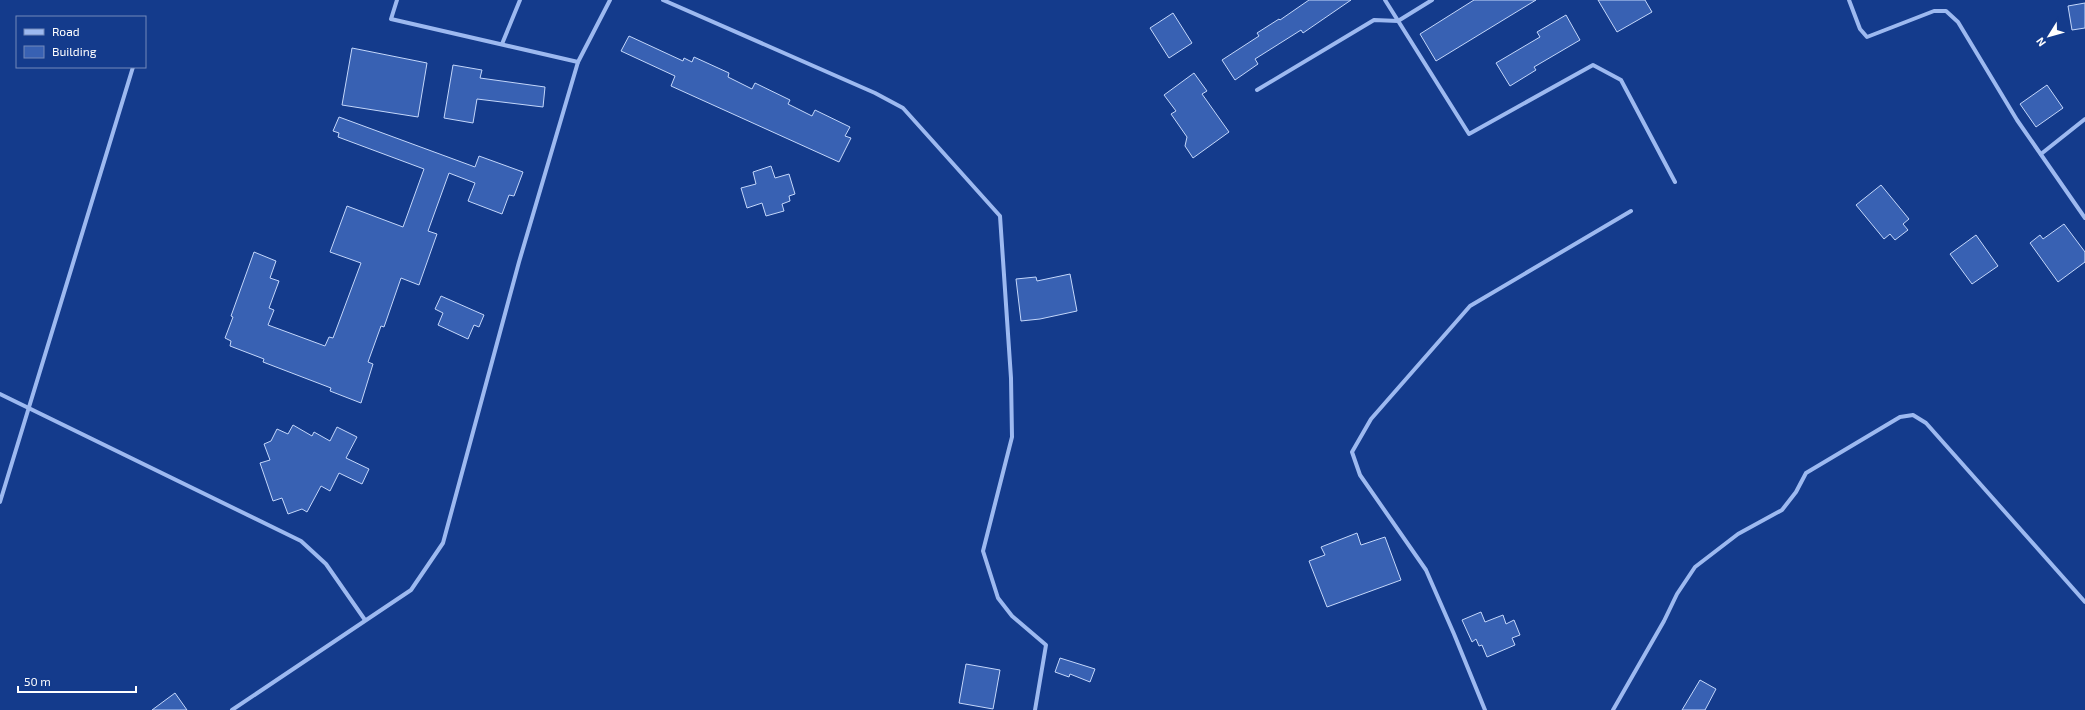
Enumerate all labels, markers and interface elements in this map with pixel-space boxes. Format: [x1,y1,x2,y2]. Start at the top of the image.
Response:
legend [16,16,146,68]
north arrow [2029,16,2069,56]
text: Road [52,24,80,38]
text: N [2033,35,2048,49]
text: Building [52,44,97,58]
scale bar [18,668,136,694]
text: 50 m [24,674,51,688]

